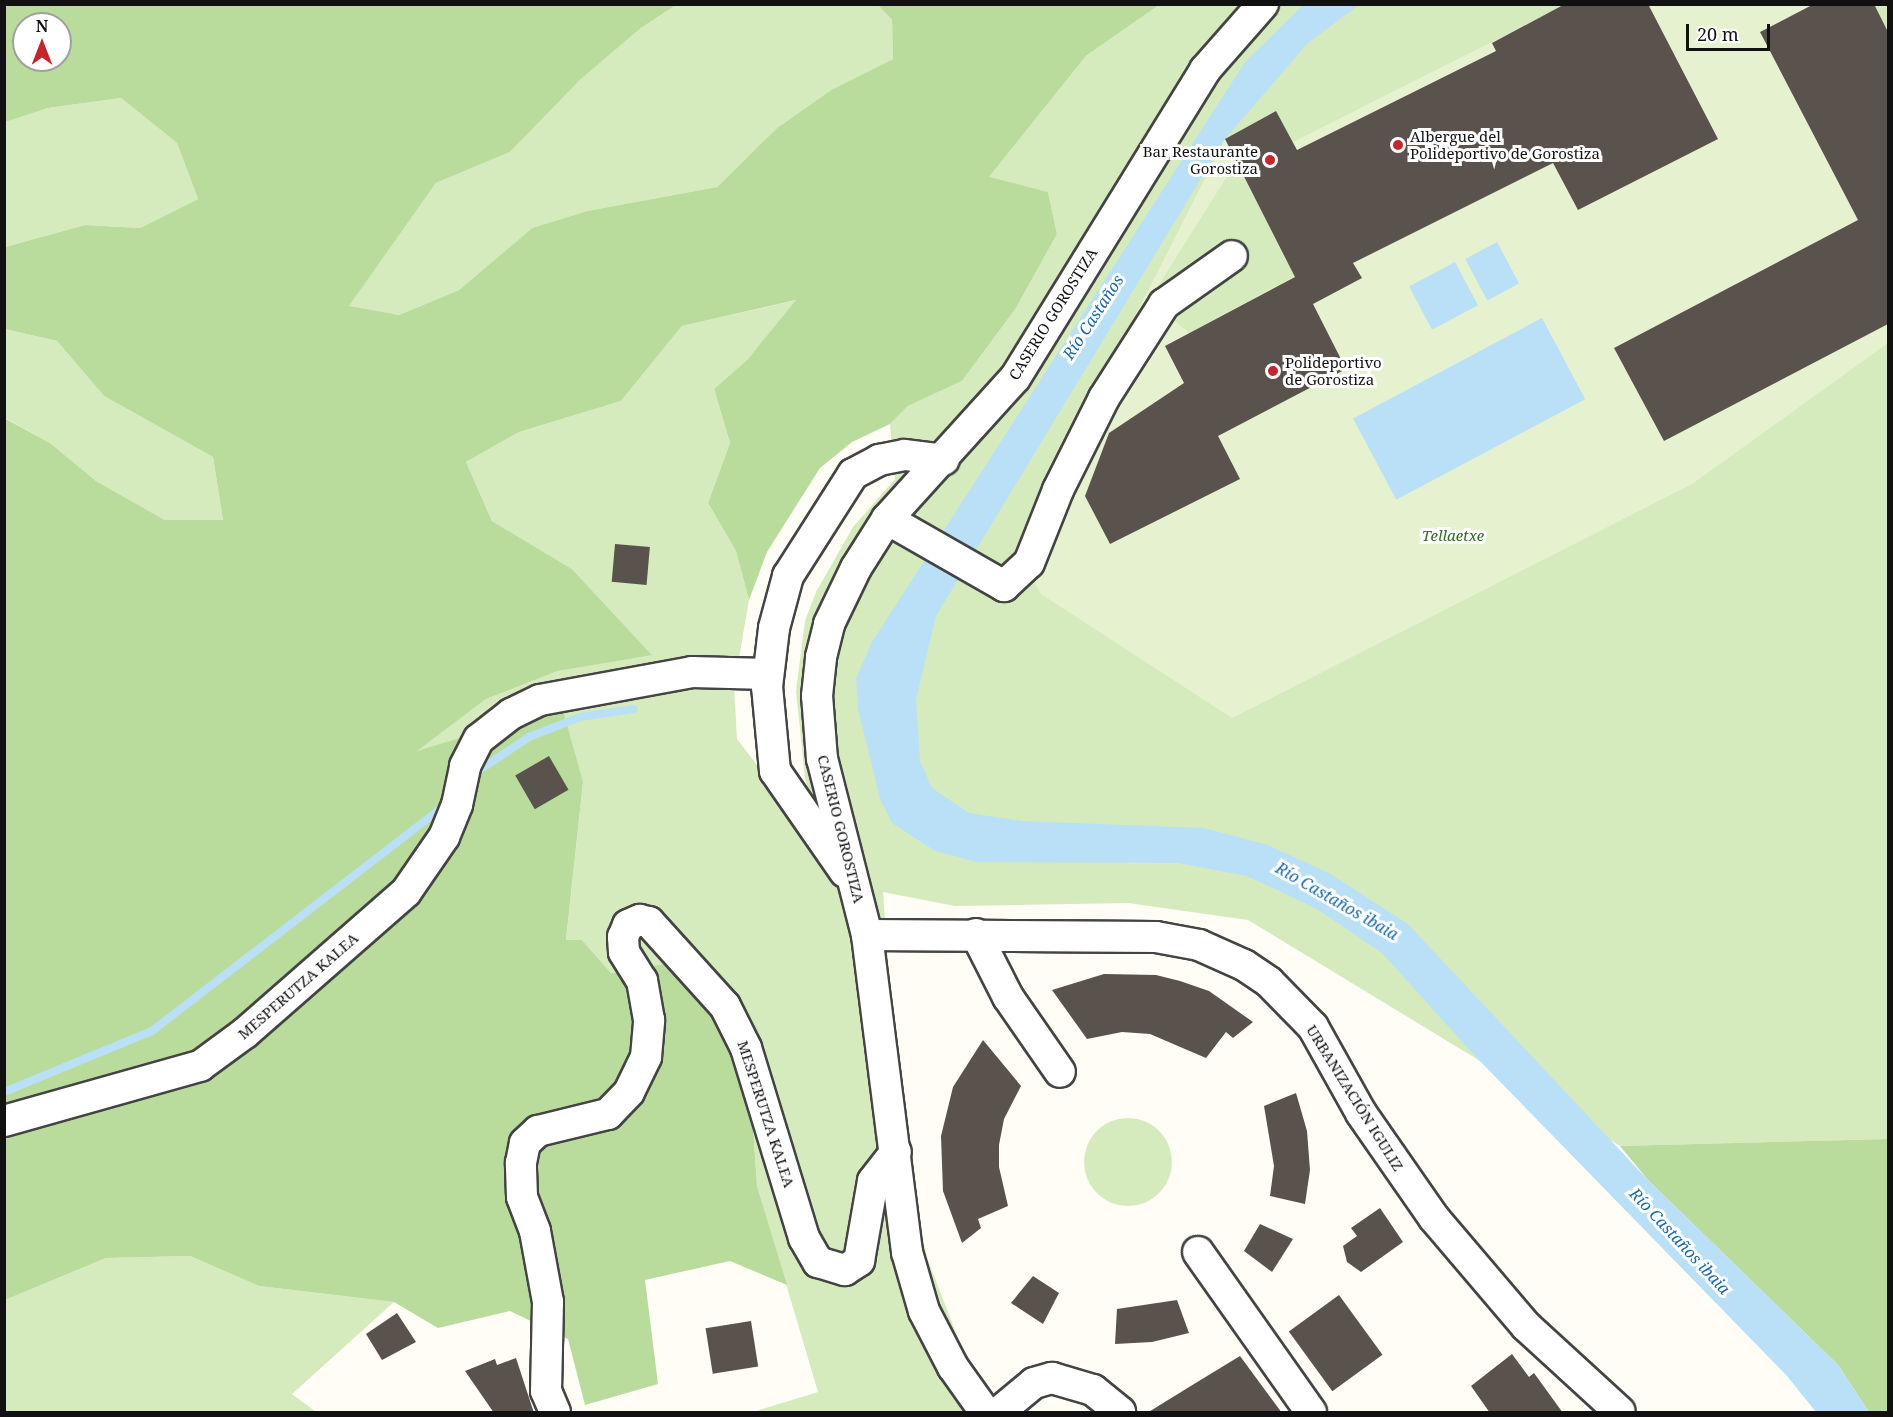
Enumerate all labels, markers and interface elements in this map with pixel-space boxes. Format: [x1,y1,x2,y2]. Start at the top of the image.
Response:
north arrow [12,12,72,72]
scale bar [1689,12,1773,50]
text: N [36,15,48,37]
text: 20 m [1697,22,1739,46]
place label: Albergue del Polideportivo de Gorostiza [1410,127,1600,162]
marker: Albergue del Polideportivo de Gorostiza [1391,138,1405,152]
place label: Bar Restaurante Gorostiza [1143,142,1258,177]
marker: Bar Restaurante Gorostiza [1263,153,1277,167]
street label: CASERIO GOROSTIZA [1005,245,1101,383]
water label: Río Castaños [1059,271,1127,363]
place label: Polideportivo de Gorostiza [1285,353,1382,388]
marker: Polideportivo de Gorostiza [1266,364,1280,378]
park label: Tellaetxe [1422,527,1484,545]
street label: CASERIO GOROSTIZA [814,753,868,905]
water label: Río Castaños ibaia [1272,858,1402,944]
street label: MESPERUTZA KALEA [234,929,362,1043]
street label: URBANIZACIÓN IGULIZ [1303,1022,1407,1174]
street label: MESPERUTZA KALEA [734,1038,798,1190]
water label: Río Castaños ibaia [1626,1184,1734,1298]

